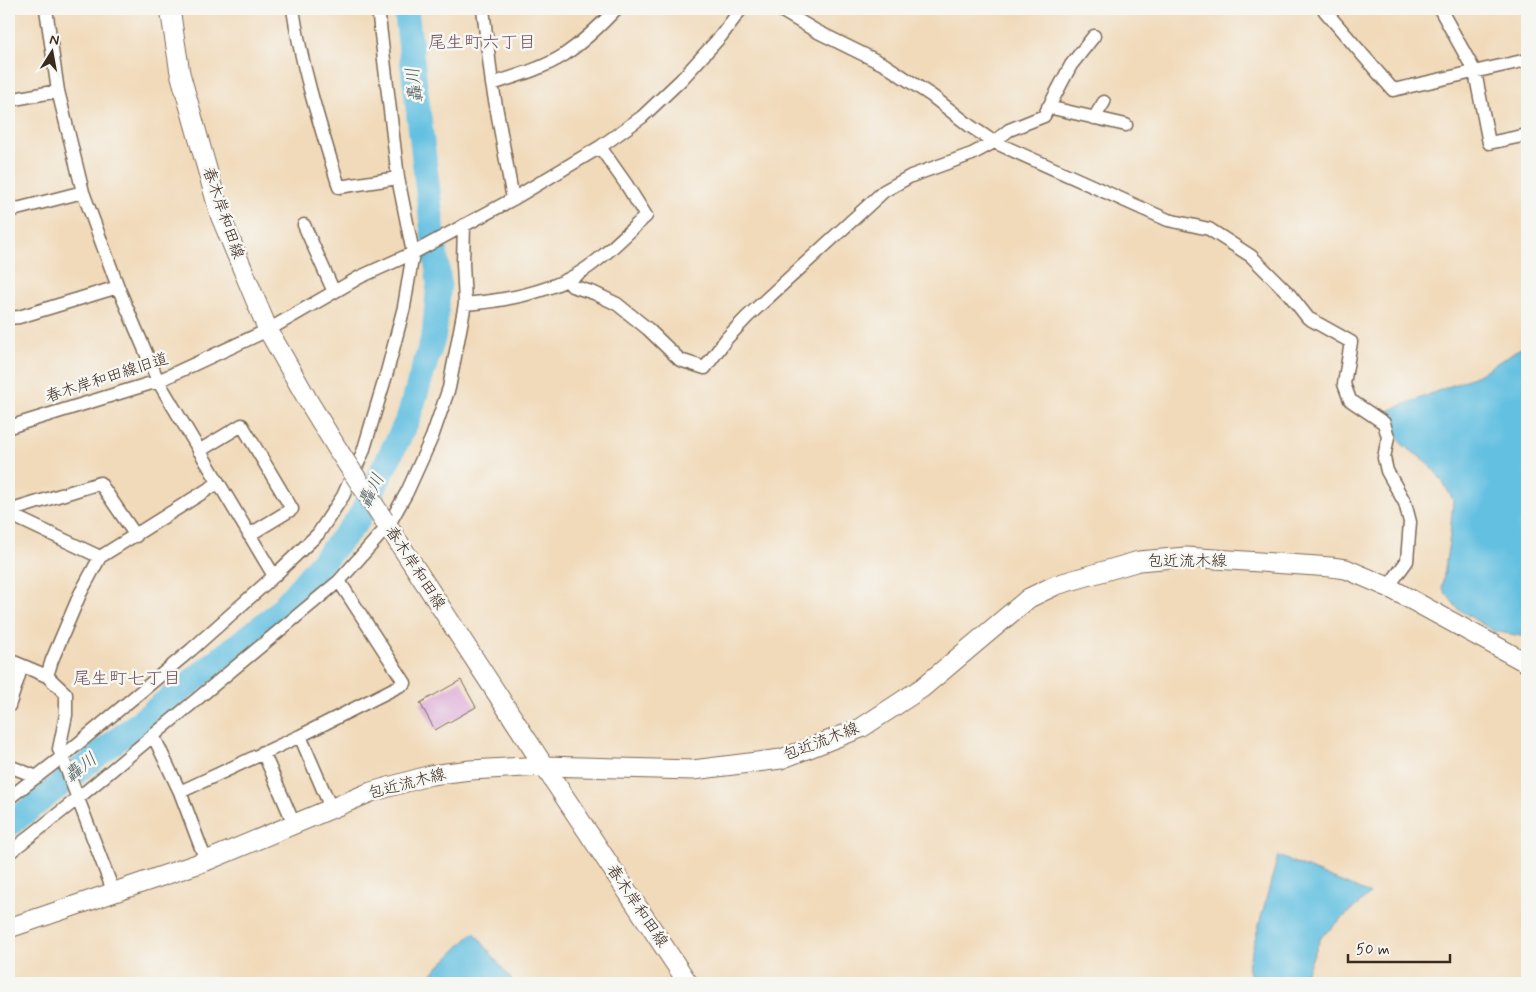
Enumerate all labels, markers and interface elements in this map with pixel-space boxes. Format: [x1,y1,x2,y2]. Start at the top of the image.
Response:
north arrow [28,28,78,78]
text: N [48,30,61,50]
district label: 尾生町六丁目 [428,31,536,55]
water label: 轟川 [401,66,429,104]
street label: 春木岸和田線 [197,164,249,262]
street label: 春木岸和田線旧道 [43,348,171,408]
water label: 轟川 [353,470,391,512]
street label: 春木岸和田線 [380,522,450,614]
street label: 包近流木線 [1147,551,1227,572]
district label: 尾生町七丁目 [73,667,181,691]
street label: 包近流木線 [780,718,862,766]
water label: 轟川 [59,747,103,789]
street label: 包近流木線 [366,764,448,804]
street label: 春木岸和田線 [601,860,673,952]
scale bar [1348,932,1451,964]
text: 50 m [1356,940,1390,960]

